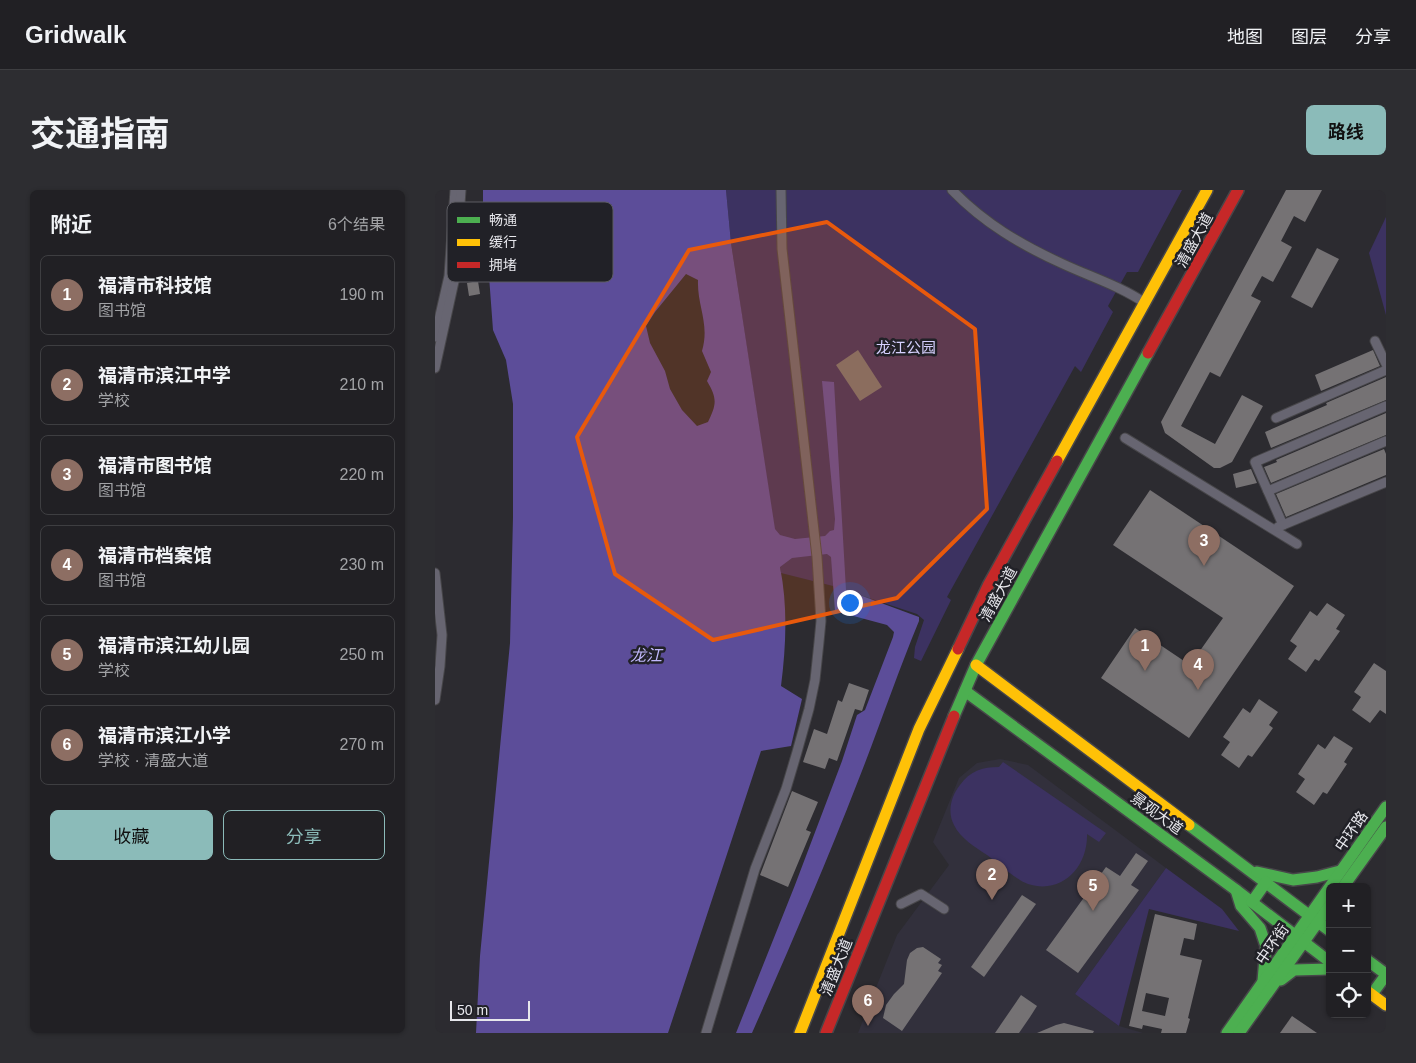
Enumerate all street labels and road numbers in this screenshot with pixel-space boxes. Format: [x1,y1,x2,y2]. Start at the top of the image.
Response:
street label: 清盛大道 [1172,210,1216,270]
street label: 清盛大道 [976,564,1020,624]
street label: 景观大道 [1128,788,1186,838]
street label: 中环路 [1331,808,1371,854]
street label: 中环街 [1252,921,1292,967]
street label: 清盛大道 [817,936,855,998]

